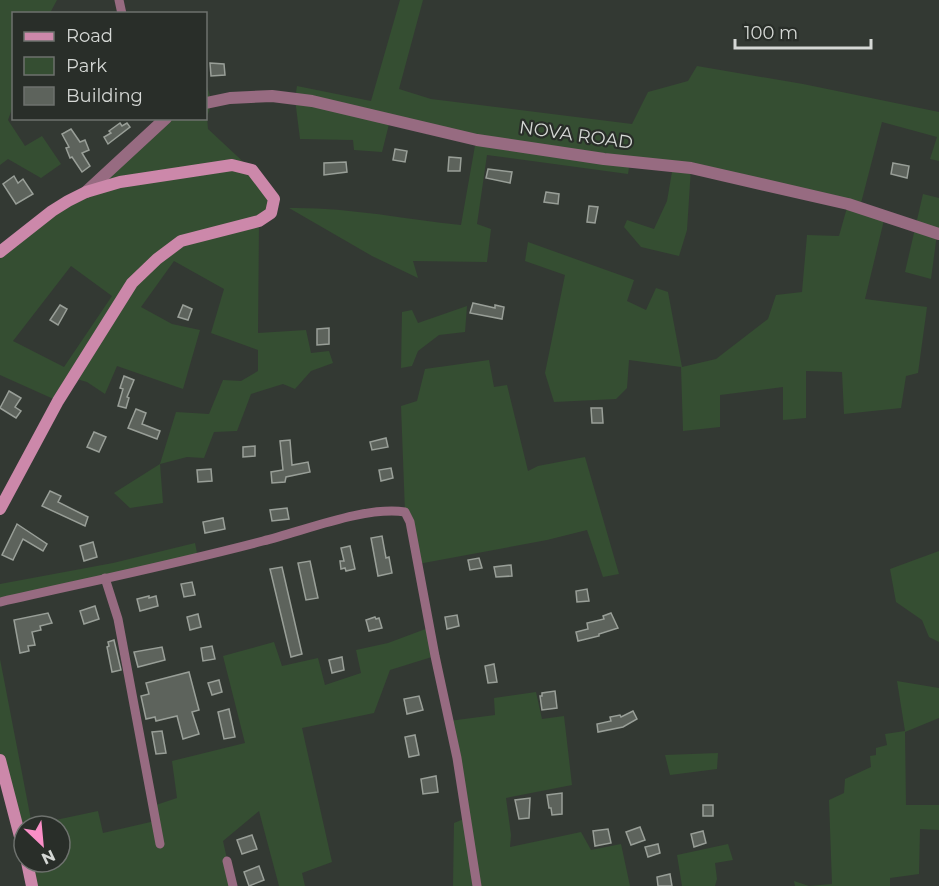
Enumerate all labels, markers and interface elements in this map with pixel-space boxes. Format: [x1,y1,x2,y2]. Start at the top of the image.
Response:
legend [12,12,207,120]
scale bar [735,12,872,50]
text: 100 m [744,22,798,44]
text: Road [66,25,113,47]
text: Park [66,55,107,77]
text: Building [66,85,143,107]
street label: NOVA ROAD [518,116,634,154]
north arrow [12,814,72,874]
text: N [38,846,58,868]

